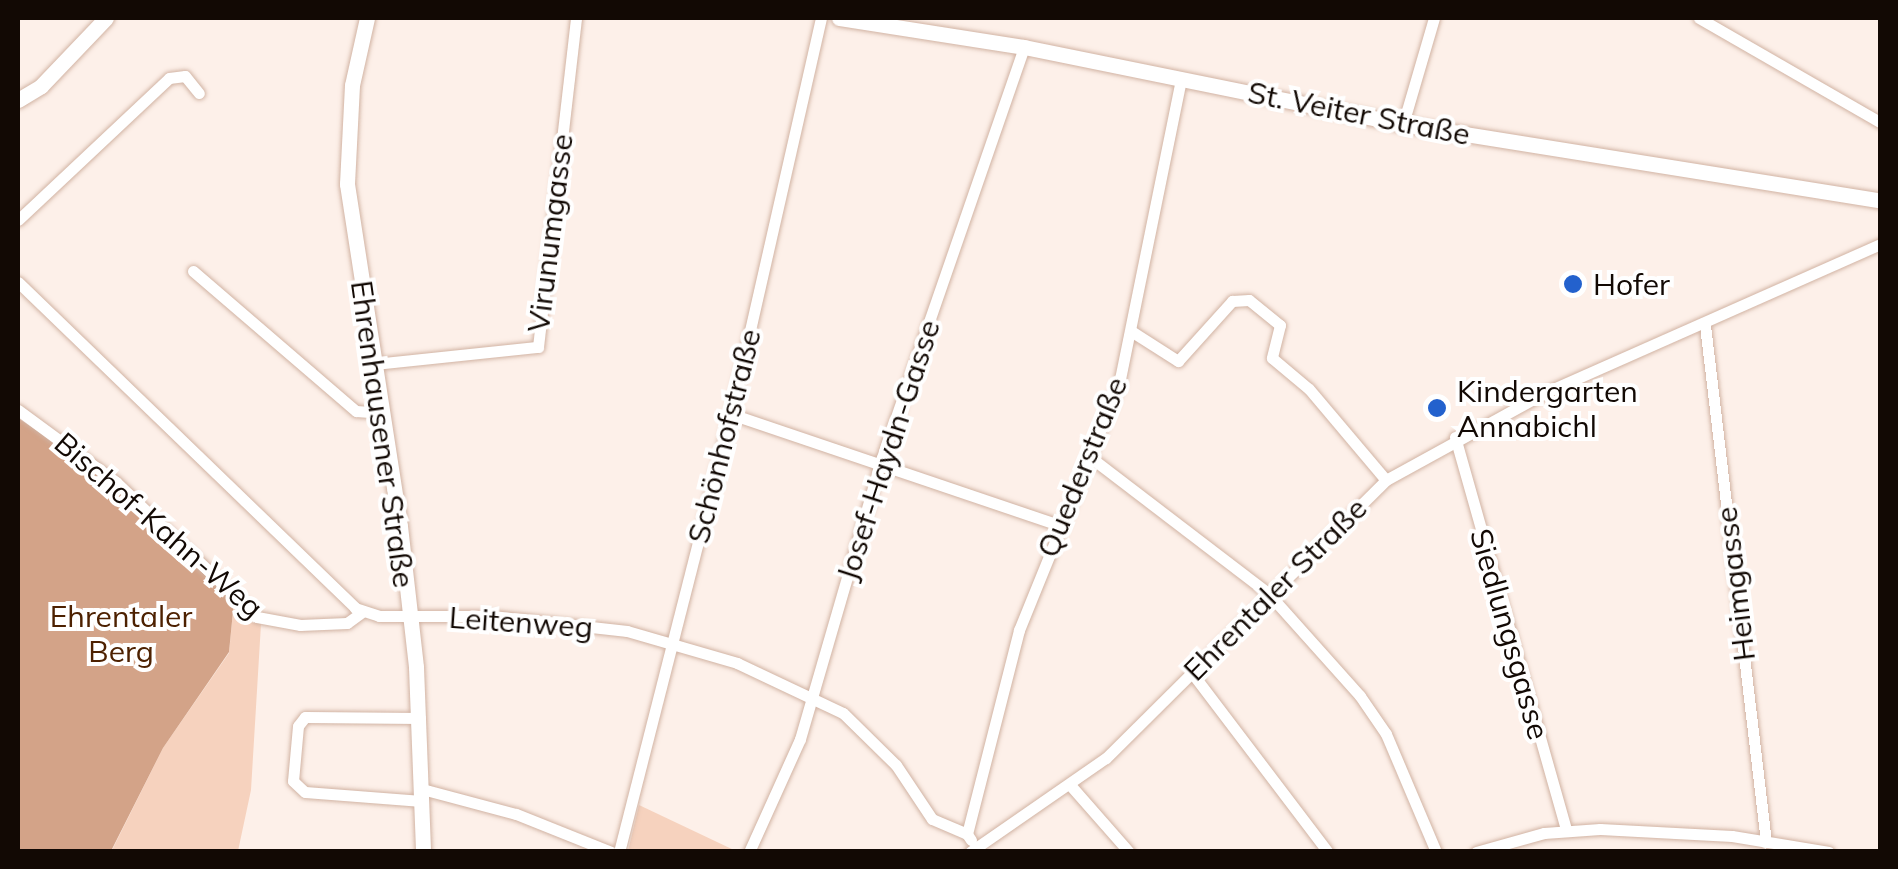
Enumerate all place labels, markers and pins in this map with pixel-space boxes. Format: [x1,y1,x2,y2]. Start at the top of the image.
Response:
place label: Hofer [1593,266,1670,302]
marker: Hofer [1562,273,1584,295]
place label: Kindergarten Annabichl [1457,373,1638,444]
marker: Kindergarten Annabichl [1426,397,1448,419]

